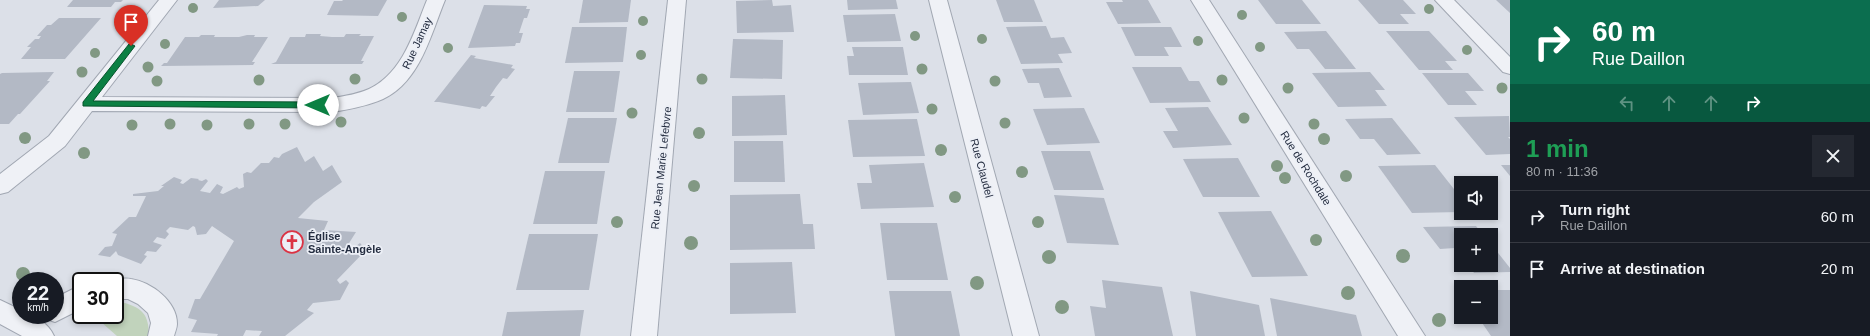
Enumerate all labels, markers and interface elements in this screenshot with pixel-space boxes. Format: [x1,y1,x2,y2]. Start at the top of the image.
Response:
pin [114,5,148,46]
icon: arrive [120,11,142,33]
street label: Rue Jamay [400,15,434,71]
icon: right [1526,16,1578,68]
text: 60 m [1592,16,1656,47]
text: Rue Daillon [1592,49,1685,69]
position arrow [297,84,339,126]
icon: left [1616,92,1638,114]
icon: ahead [1658,92,1680,114]
icon: ahead [1700,92,1722,114]
icon: right [1742,92,1764,114]
street label: Rue Jean Marie Lefebvre [649,106,673,230]
street label: Rue de Rochdale [1278,129,1334,207]
text: 1 min [1526,135,1589,162]
button: close [1812,135,1854,177]
street label: Rue Claudel [968,137,996,199]
text: 80 m · 11:36 [1526,164,1598,179]
map controls [1454,176,1498,324]
button: sound [1454,176,1498,220]
text: Turn right [1560,201,1630,218]
icon: right [1526,206,1548,228]
text: 60 m [1821,208,1854,225]
text: Rue Daillon [1560,218,1627,233]
button: + [1454,228,1498,272]
church icon: Église Sainte-Angèle [279,229,305,255]
place label: Église Sainte-Angèle [308,230,381,255]
icon: arrive [1526,258,1548,280]
text: Arrive at destination [1560,260,1705,277]
text: 20 m [1821,260,1854,277]
speed limit sign: 30 [72,272,124,324]
button: − [1454,280,1498,324]
text: 22 [27,282,49,304]
text: km/h [27,302,49,313]

